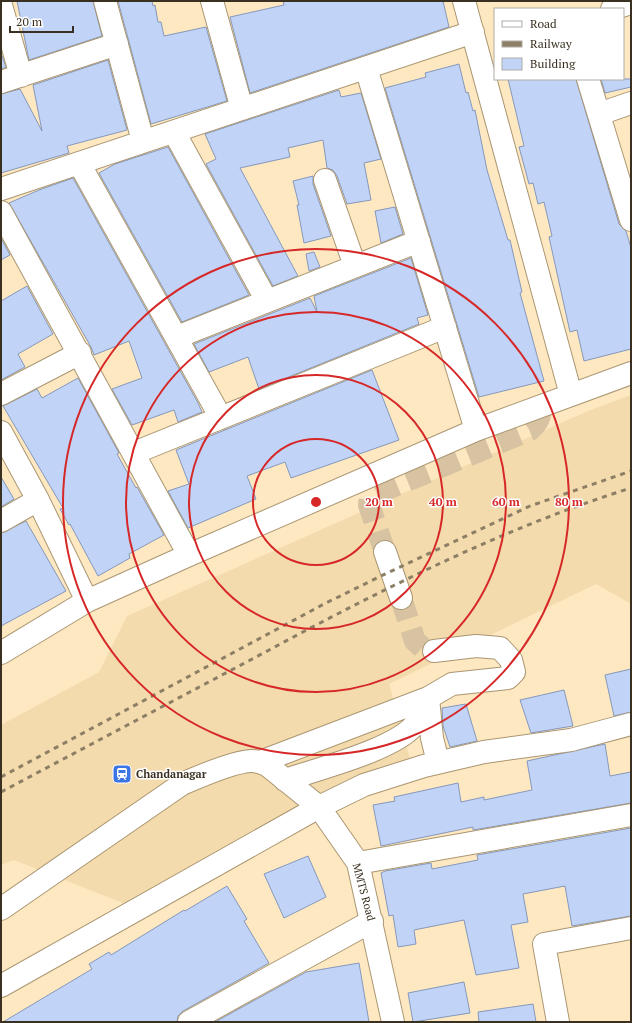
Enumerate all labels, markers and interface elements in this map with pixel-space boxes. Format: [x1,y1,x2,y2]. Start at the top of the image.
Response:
scale bar [10,8,73,34]
legend [494,8,624,80]
text: 20 m [16,14,43,29]
text: Road [530,16,557,31]
text: Railway [530,36,573,51]
text: Building [530,56,576,71]
text: 20 m [365,494,393,509]
text: 40 m [429,494,457,509]
text: 60 m [492,494,520,509]
text: 80 m [555,494,583,509]
centre of rings [309,495,323,509]
station icon: Chandanagar [111,763,133,785]
place label: Chandanagar [136,767,207,781]
street label: MMTS Road [350,862,378,922]

